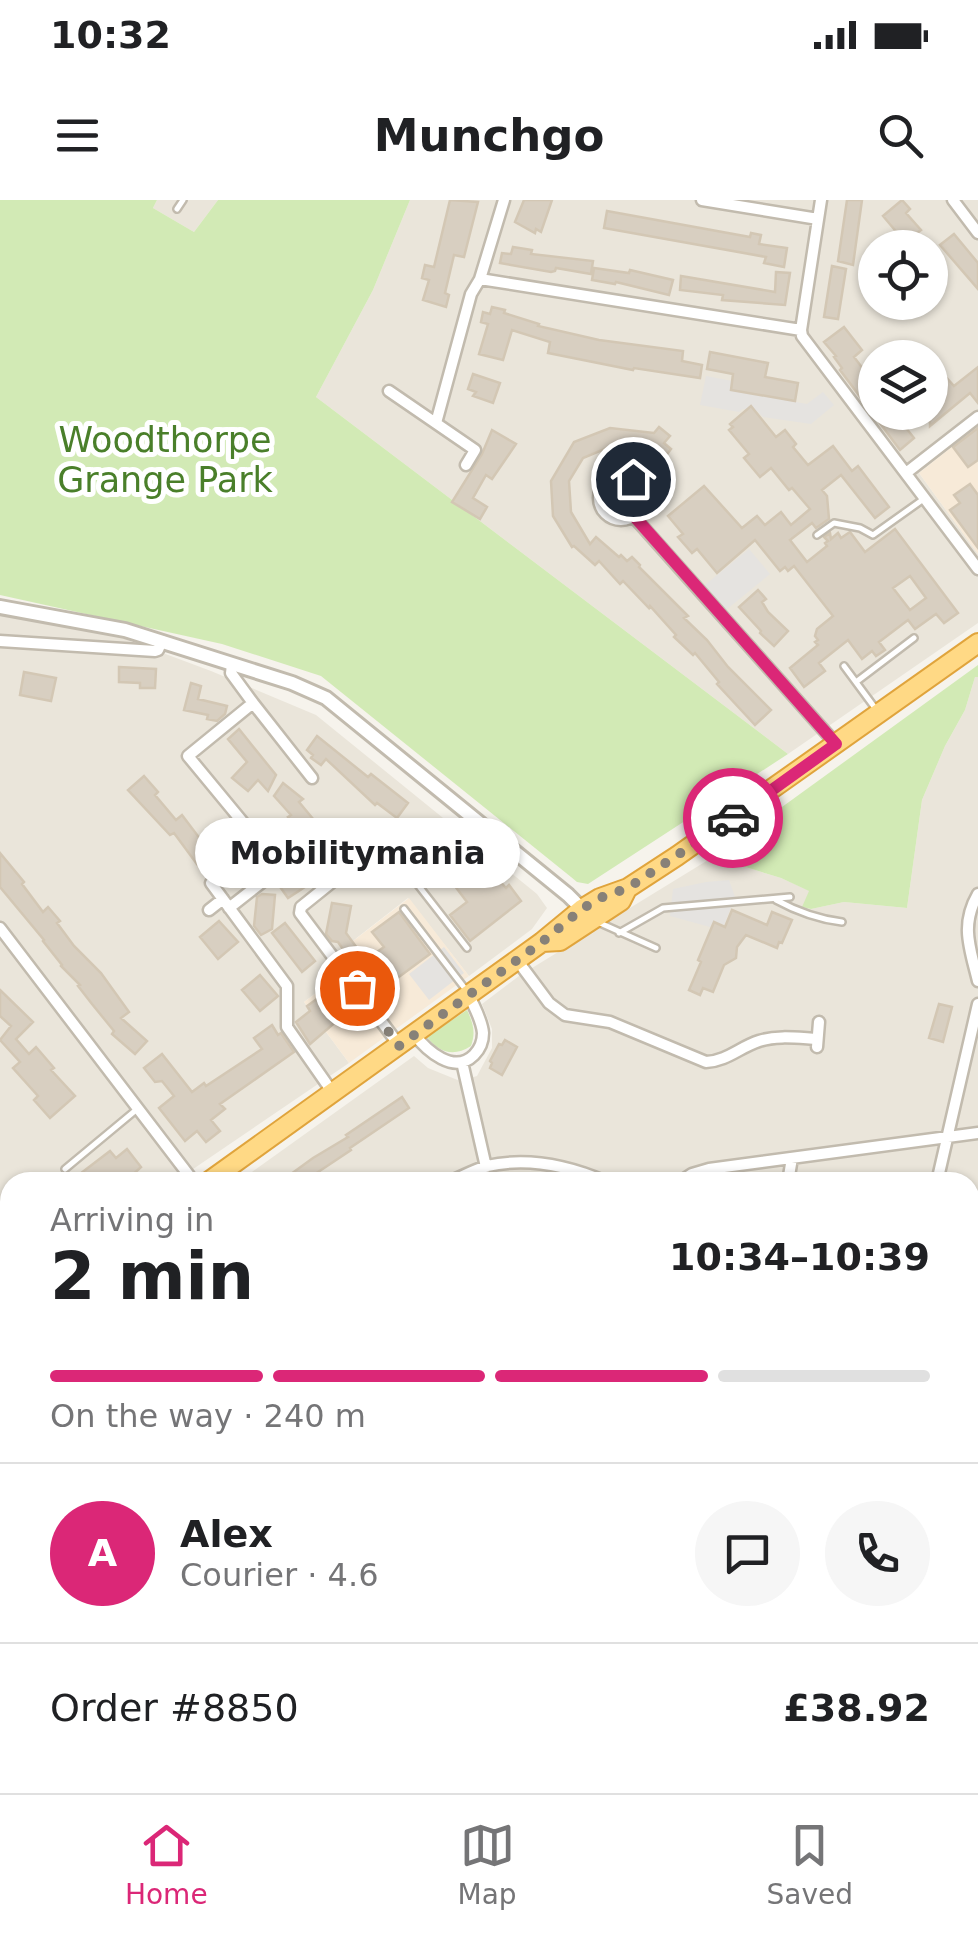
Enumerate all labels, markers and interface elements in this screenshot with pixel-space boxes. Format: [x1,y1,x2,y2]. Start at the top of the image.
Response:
text: 10:32 [50,13,171,57]
icon: menu [50,108,105,163]
icon: search [873,108,928,163]
text: Munchgo [374,109,604,162]
map controls [858,230,948,430]
button: locate [858,230,948,320]
button: layers [858,340,948,430]
park label: Woodthorpe Grange Park [57,420,274,500]
pin [591,437,676,522]
icon: home [606,452,661,507]
courier [683,768,783,868]
icon: car [706,791,761,846]
callout: Mobilitymania [195,818,520,888]
text: Mobilitymania [229,834,486,872]
pin [315,946,400,1031]
icon: bag [330,961,385,1016]
text: Arriving in [50,1201,214,1239]
text: 10:34–10:39 [669,1235,930,1279]
text: 2 min [50,1239,254,1314]
text: On the way · 240 m [50,1397,366,1435]
button: chat [695,1501,800,1606]
button: phone [825,1501,930,1606]
text: Alex [180,1512,273,1556]
text: A [88,1531,117,1575]
text: Courier · 4.6 [180,1556,379,1594]
text: Order #8850 [50,1686,299,1730]
text: £38.92 [783,1686,930,1730]
tab: Home [125,1818,208,1911]
tab: Map [458,1818,517,1911]
tab: Saved [767,1818,853,1911]

